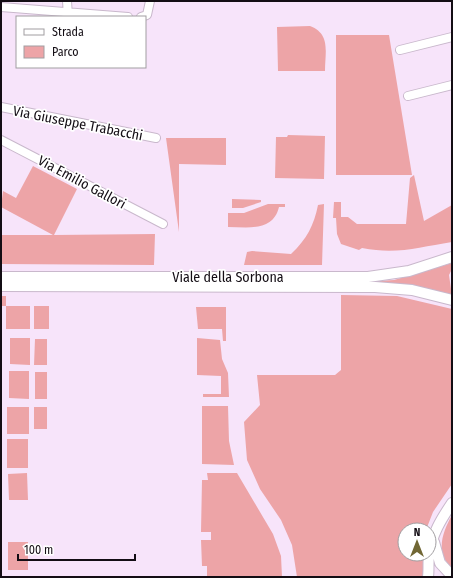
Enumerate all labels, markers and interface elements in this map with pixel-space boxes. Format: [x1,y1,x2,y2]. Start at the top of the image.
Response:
legend [16,16,146,68]
text: Strada [52,25,84,39]
text: Parco [52,45,79,59]
street label: Via Giuseppe Trabacchi [12,103,144,144]
street label: Via Emilio Gallori [35,152,129,213]
street label: Viale della Sorbona [172,269,284,286]
north arrow [397,522,437,562]
text: N [414,526,420,539]
scale bar [18,536,135,562]
text: 100 m [24,543,53,557]

